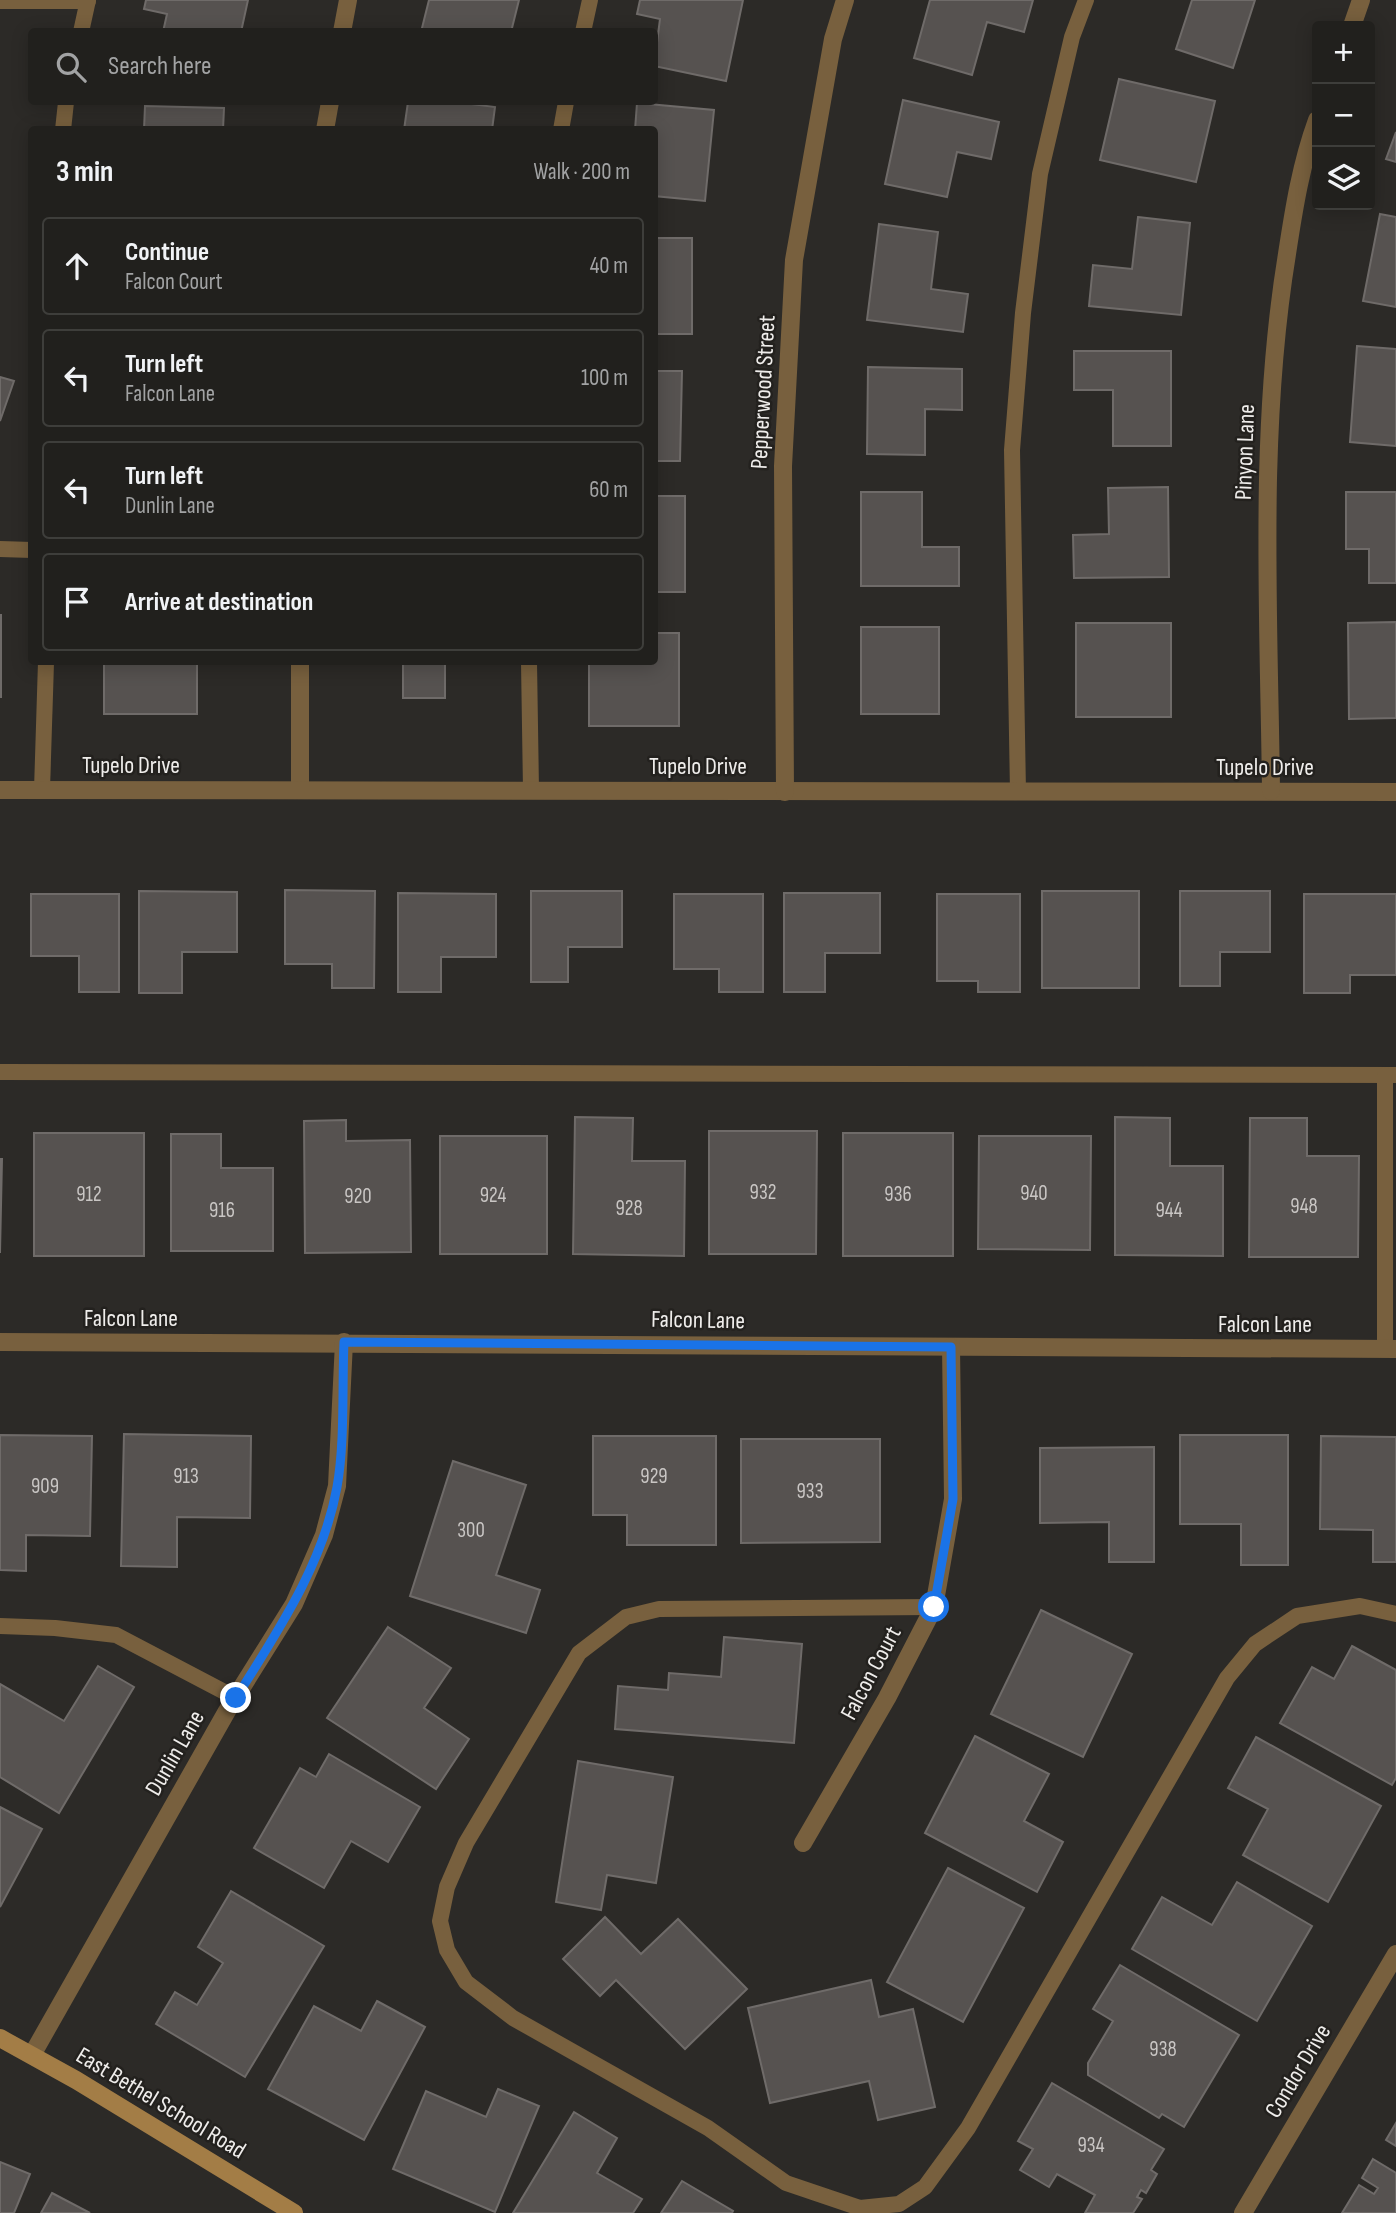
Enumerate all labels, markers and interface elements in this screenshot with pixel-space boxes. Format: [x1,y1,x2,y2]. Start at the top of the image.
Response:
map controls [1312,21,1375,210]
button: + [1312,21,1375,84]
search box [28,28,658,105]
icon: search [52,48,90,86]
text: Search here [108,51,211,82]
button: − [1312,84,1375,147]
button: layers [1312,147,1375,210]
text: 3 min [56,154,113,190]
text: Walk · 200 m [533,158,630,186]
text: Continue [125,237,209,268]
icon: ahead [58,247,96,285]
text: 40 m [590,252,628,280]
text: Falcon Court [125,268,223,296]
street label: Pepperwood Street [744,314,782,470]
text: Turn left [125,349,203,380]
icon: left [58,359,96,397]
text: 100 m [581,364,628,392]
text: Falcon Lane [125,380,215,408]
street label: Pinyon Lane [1229,404,1261,500]
text: Turn left [125,461,203,492]
icon: left [58,471,96,509]
text: 60 m [589,476,628,504]
text: Dunlin Lane [125,492,215,520]
icon: arrive [58,583,96,621]
text: Arrive at destination [125,587,313,618]
street label: Tupelo Drive [82,751,180,780]
street label: Tupelo Drive [649,752,747,781]
street label: Tupelo Drive [1216,753,1314,782]
house number: 932 [750,1180,776,1205]
house number: 940 [1020,1181,1048,1206]
house number: 912 [76,1182,102,1207]
house number: 936 [884,1182,912,1207]
house number: 924 [480,1183,507,1208]
house number: 920 [344,1184,372,1209]
house number: 948 [1290,1194,1318,1219]
house number: 928 [615,1196,643,1221]
house number: 916 [209,1198,235,1223]
house number: 944 [1156,1198,1183,1223]
street label: Falcon Lane [84,1304,178,1333]
street label: Falcon Lane [651,1305,745,1335]
street label: Falcon Lane [1218,1310,1312,1339]
house number: 913 [173,1464,199,1489]
house number: 929 [640,1464,668,1489]
house number: 909 [31,1474,59,1499]
house number: 933 [797,1479,823,1504]
house number: 300 [457,1518,485,1543]
route start [918,1591,949,1622]
street label: Falcon Court [834,1621,908,1725]
route end [220,1682,251,1713]
street label: Dunlin Lane [139,1705,211,1801]
street label: Condor Drive [1259,2019,1337,2123]
house number: 938 [1149,2037,1177,2062]
street label: East Bethel School Road [71,2041,251,2165]
house number: 934 [1078,2133,1105,2158]

